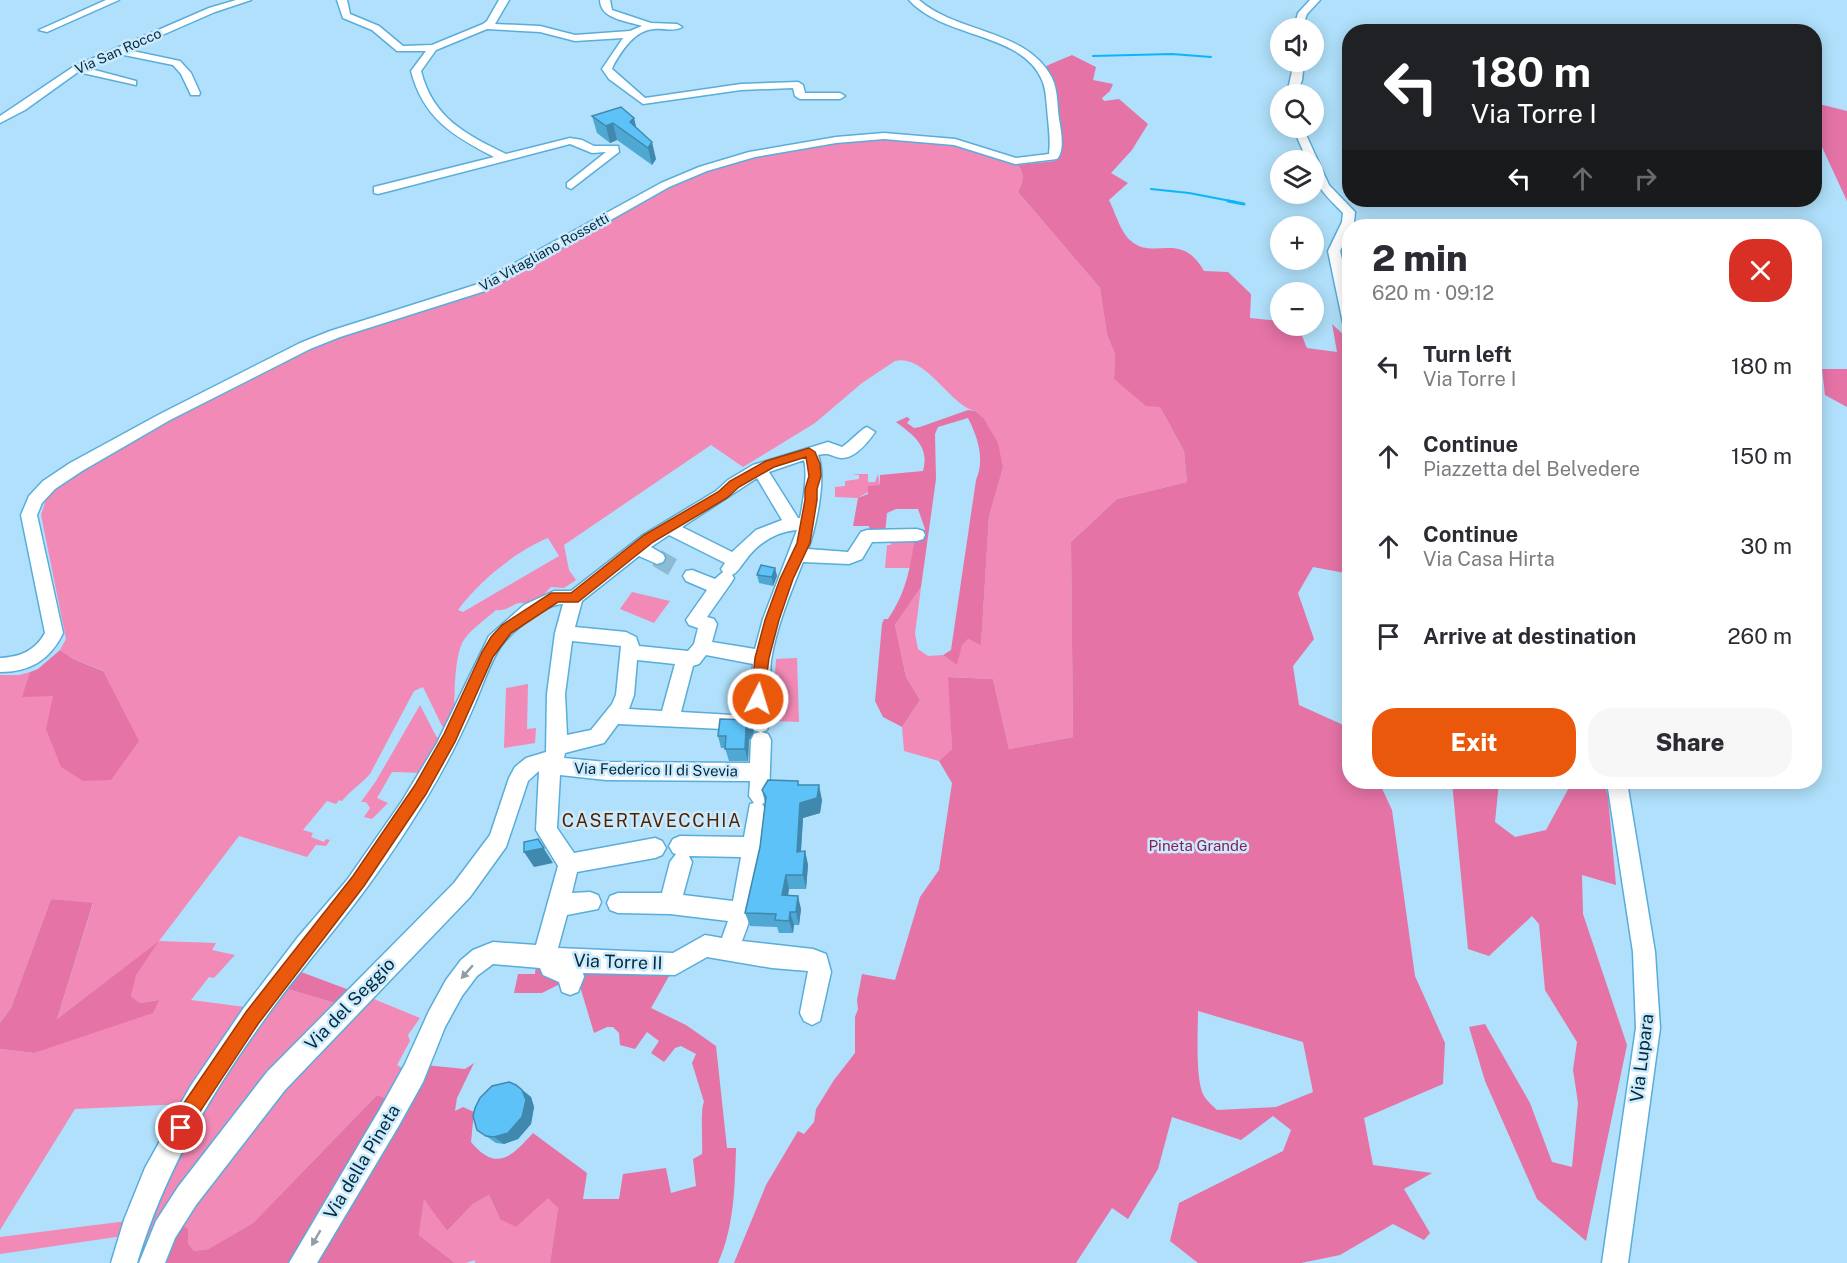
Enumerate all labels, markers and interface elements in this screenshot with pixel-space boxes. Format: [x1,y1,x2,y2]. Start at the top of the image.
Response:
map controls [1270,18,1324,336]
button: sound [1270,18,1324,72]
street label: Via San Rocco [72,25,164,77]
text: 180 m [1471,47,1591,96]
icon: left [1372,48,1450,126]
button: search [1270,84,1324,138]
text: Via Torre I [1471,97,1597,129]
button: layers [1270,150,1324,204]
icon: left [1503,162,1536,195]
icon: ahead [1566,162,1599,195]
icon: right [1629,162,1662,195]
street label: Via Vitagliano Rossetti [476,210,612,294]
button: + [1270,216,1324,270]
text: 2 min [1372,237,1468,279]
button: close [1729,239,1792,302]
text: 620 m · 09:12 [1372,281,1494,305]
button: − [1270,282,1324,336]
text: Turn left [1423,341,1512,367]
icon: left [1372,350,1405,383]
text: 180 m [1731,353,1792,379]
text: Via Torre I [1423,367,1516,391]
text: Continue [1423,431,1518,457]
icon: ahead [1372,440,1405,473]
text: 150 m [1731,443,1792,469]
text: Piazzetta del Belvedere [1423,457,1640,481]
text: Continue [1423,521,1518,547]
icon: ahead [1372,530,1405,563]
text: 30 m [1740,533,1792,559]
text: Via Casa Hirta [1423,547,1555,571]
icon: arrive [1372,620,1405,653]
text: Arrive at destination [1423,623,1636,649]
text: 260 m [1727,623,1792,649]
position arrow [726,667,790,731]
button: Exit [1372,708,1576,777]
button: Share [1588,708,1792,777]
street label: Via Federico II di Svevia [574,760,738,779]
district label: CASERTAVECCHIA [562,810,742,831]
park label: Pineta Grande [1149,837,1247,854]
street label: Via Torre II [573,949,663,974]
street label: Via del Seggio [300,953,399,1054]
one-way arrow [461,964,474,979]
street label: Via Lupara [1626,1012,1657,1103]
street label: Via della Pineta [319,1101,404,1223]
pin [155,1102,206,1153]
icon: arrive [164,1111,197,1144]
one-way arrow [311,1230,322,1246]

